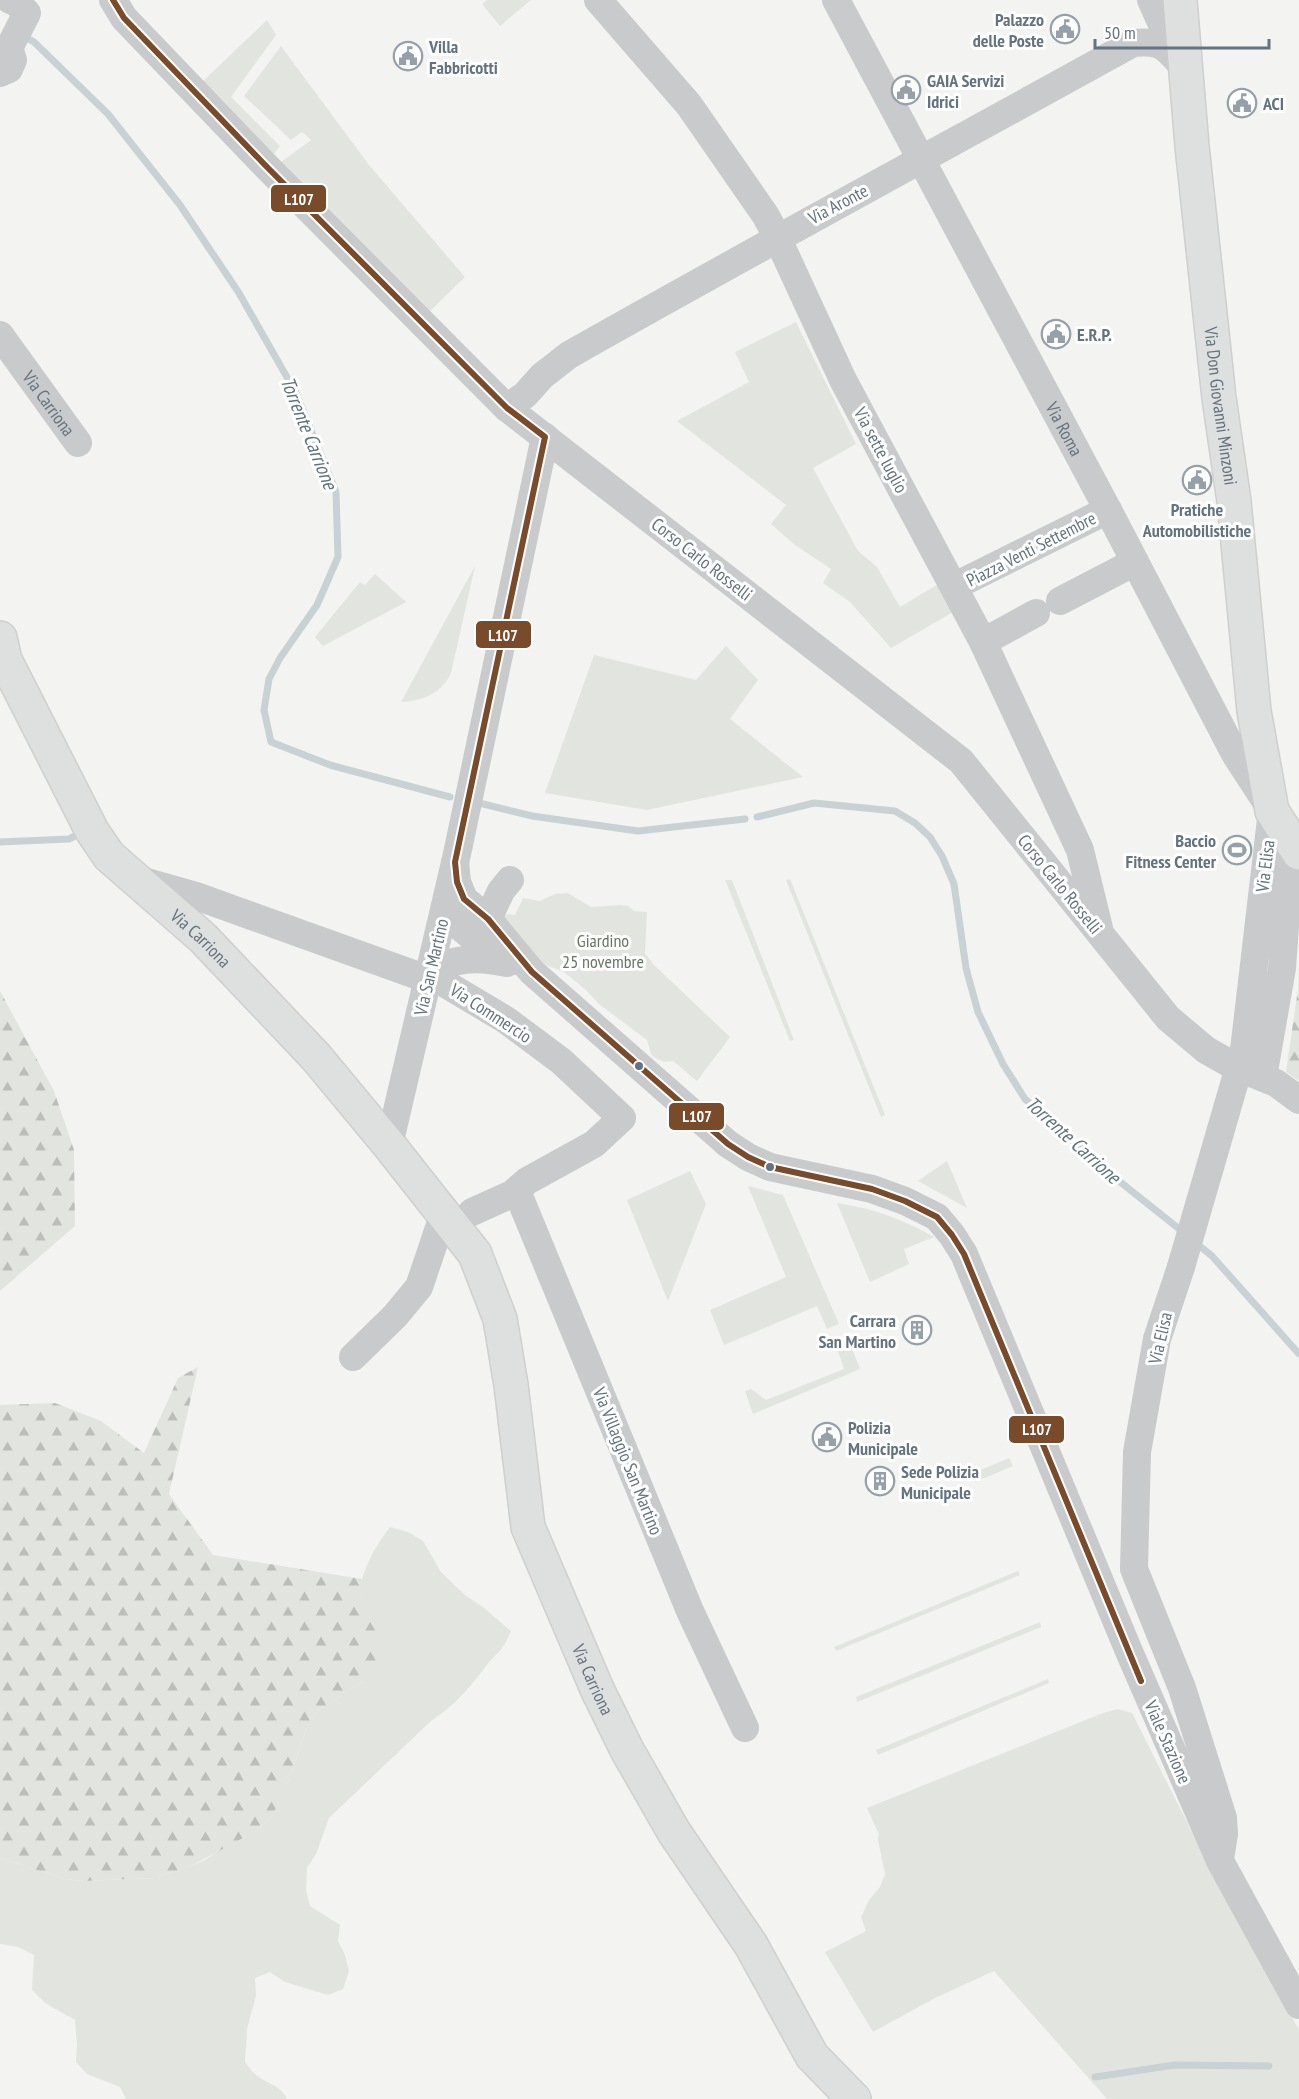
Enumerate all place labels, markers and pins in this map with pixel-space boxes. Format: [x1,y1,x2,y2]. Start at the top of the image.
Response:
place label: Palazzo delle Poste [973,8,1044,52]
public building icon: Palazzo delle Poste [1049,13,1081,45]
place label: Villa Fabbricotti [428,35,498,79]
public building icon: Villa Fabbricotti [392,40,424,72]
place label: GAIA Servizi Idrici [927,69,1004,113]
public building icon: GAIA Servizi Idrici [890,74,922,106]
public building icon: ACI [1226,87,1258,119]
place label: ACI [1262,92,1284,115]
public building icon: E.R.P. [1040,318,1072,350]
place label: E.R.P. [1077,323,1112,346]
public building icon: Pratiche Automobilistiche [1181,464,1213,496]
place label: Pratiche Automobilistiche [1142,498,1251,542]
place label: Baccio Fitness Center [1126,829,1217,873]
sports icon: Baccio Fitness Center [1221,834,1253,866]
unlabelled marker [633,1060,645,1072]
unlabelled marker [764,1161,776,1173]
place label: Carrara San Martino [818,1309,896,1353]
building icon: Carrara San Martino [901,1314,933,1346]
place label: Polizia Municipale [848,1416,918,1460]
public building icon: Polizia Municipale [811,1421,843,1453]
place label: Sede Polizia Municipale [901,1460,979,1504]
building icon: Sede Polizia Municipale [864,1465,896,1497]

